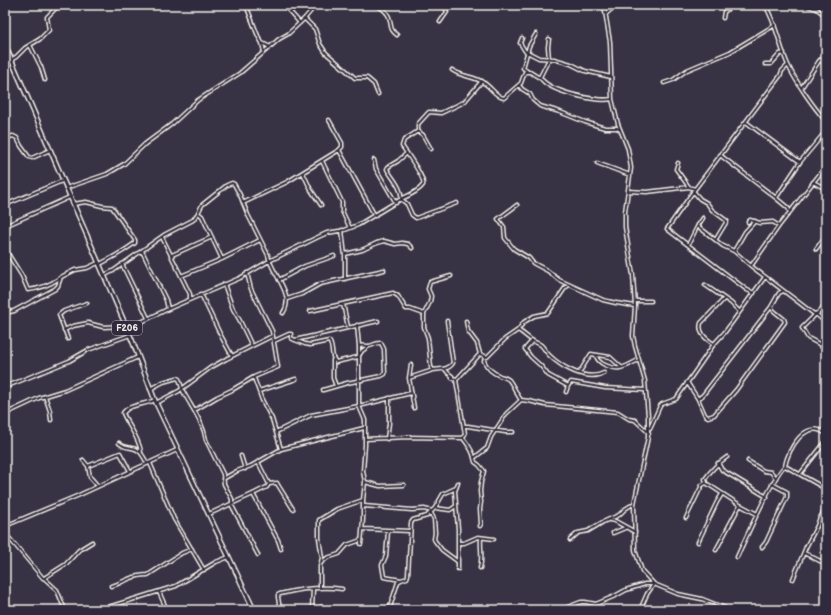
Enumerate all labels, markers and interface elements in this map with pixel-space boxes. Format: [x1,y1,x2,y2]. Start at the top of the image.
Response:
road number: F206 [112,321,142,335]

